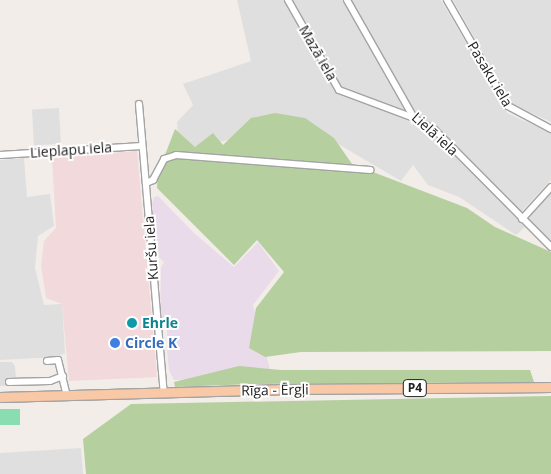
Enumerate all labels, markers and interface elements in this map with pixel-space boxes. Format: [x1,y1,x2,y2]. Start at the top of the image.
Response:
street label: Mazā iela [295,22,341,84]
street label: Pasaku iela [464,38,516,110]
street label: Lielā iela [408,109,462,159]
street label: Lieplapu iela [29,139,113,161]
street label: Kuršu iela [140,215,162,281]
place label: Ehrle [142,315,178,331]
marker: Ehrle [126,317,138,329]
place label: Circle K [125,335,177,351]
marker: Circle K [109,337,121,349]
road number: P4 [402,378,428,398]
street label: Rīga - Ērgļi [241,381,309,399]

